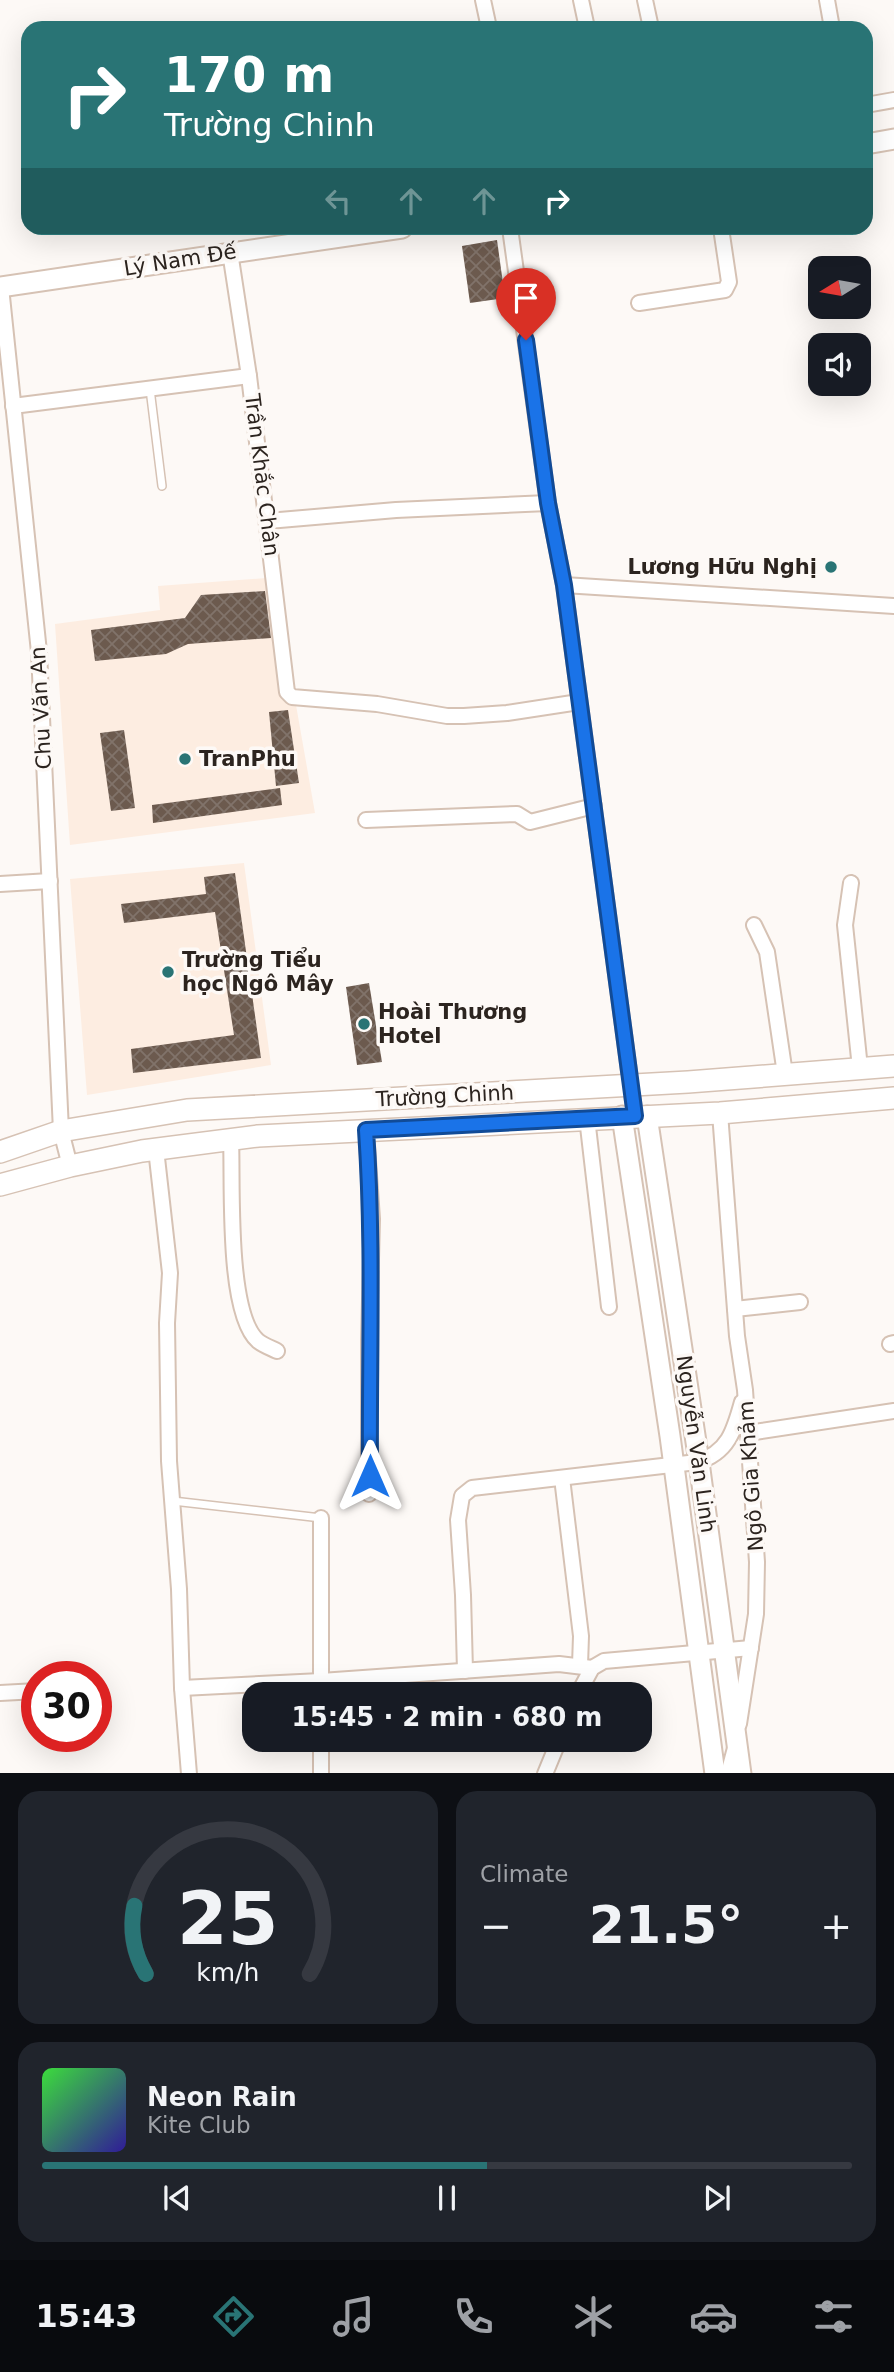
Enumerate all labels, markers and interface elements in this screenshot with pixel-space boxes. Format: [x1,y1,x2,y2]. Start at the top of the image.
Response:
text: 170 m [164,47,334,104]
icon: right [49,49,140,140]
text: Trường Chinh [164,106,375,144]
icon: left [319,182,357,220]
icon: ahead [392,182,430,220]
icon: ahead [465,182,503,220]
icon: right [538,182,576,220]
street label: Lý Nam Đế [122,239,238,281]
north arrow [808,256,872,318]
map controls [808,256,871,396]
pin [496,268,556,340]
icon: arrive [507,279,545,317]
button: sound [808,333,871,396]
street label: Trần Khắc Chân [240,391,284,558]
place label: Lương Hữu Nghị [627,555,817,579]
marker: Lương Hữu Nghị [823,559,839,575]
street label: Chu Văn An [26,646,56,770]
place label: TranPhu [199,747,296,771]
marker: TranPhu [177,751,193,767]
place label: Trường Tiểu học Ngô Mây [182,947,334,996]
marker: Trường Tiểu học Ngô Mây [160,964,176,980]
place label: Hoài Thương Hotel [378,1000,527,1048]
marker: Hoài Thương Hotel [356,1016,372,1032]
street label: Trường Chinh [374,1080,515,1112]
street label: Nguyễn Văn Linh [672,1354,721,1534]
street label: Ngô Gia Khảm [734,1400,768,1552]
position arrow [333,1439,407,1513]
speed limit sign: 30 [21,1661,112,1752]
text: 15:45 · 2 min · 680 m [292,1702,602,1732]
text: Climate [480,1861,569,1887]
text: 25 [177,1876,279,1961]
text: 21.5° [589,1895,743,1955]
text: − [480,1904,512,1948]
text: + [820,1904,852,1948]
text: km/h [196,1957,260,1986]
text: Neon Rain [147,2082,297,2112]
text: Kite Club [147,2112,251,2138]
icon: previous [158,2179,196,2217]
icon: pause [428,2179,466,2217]
icon: next [698,2179,736,2217]
icon: directions [209,2292,258,2341]
icon: music [329,2292,378,2341]
icon: phone [449,2292,498,2341]
icon: climate [569,2292,618,2341]
icon: car [689,2292,738,2341]
icon: filters [809,2292,858,2341]
text: 15:43 [36,2297,137,2335]

